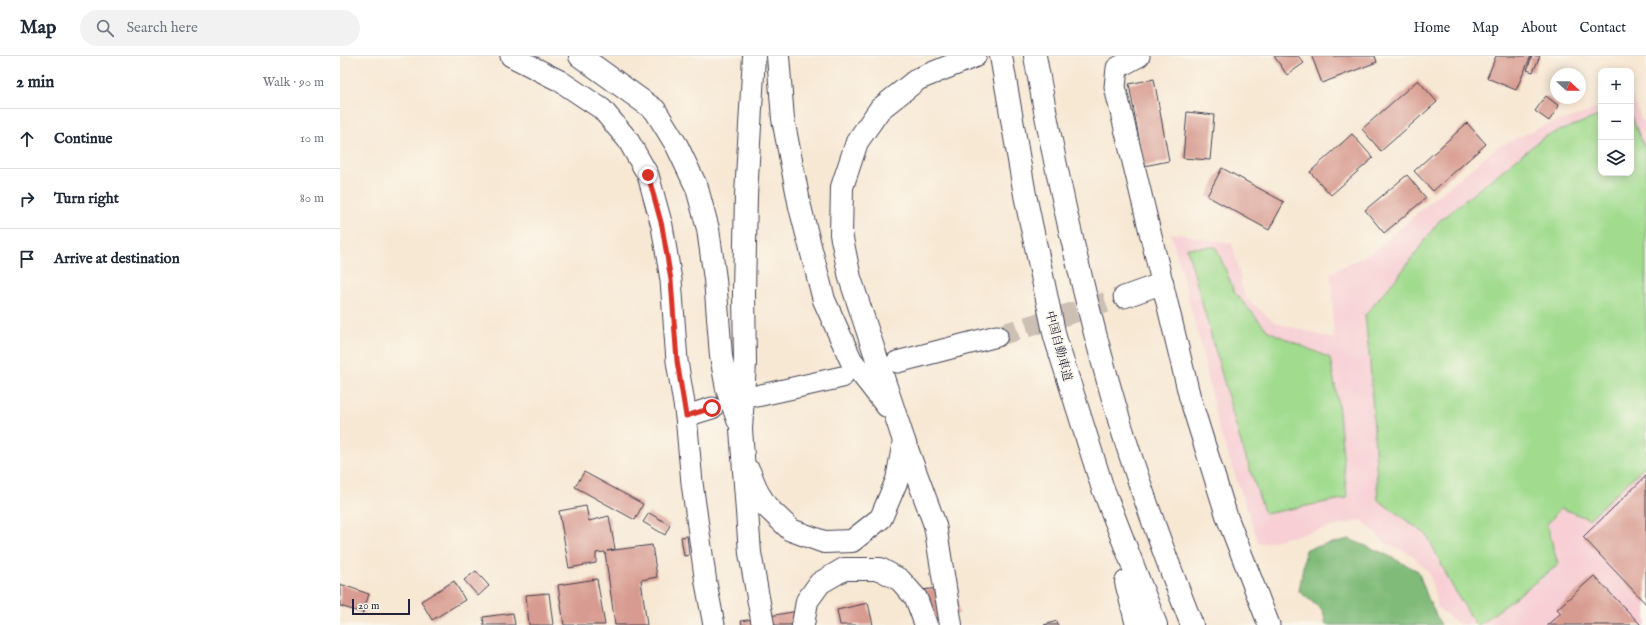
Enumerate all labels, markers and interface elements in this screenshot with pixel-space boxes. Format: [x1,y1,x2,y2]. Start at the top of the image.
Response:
search box [80,10,360,46]
text: Map [20,16,56,40]
icon: search [94,17,116,39]
text: Search here [126,18,198,37]
text: Home [1414,19,1450,37]
text: Map [1472,19,1499,37]
text: About [1521,19,1557,37]
text: Contact [1579,19,1626,37]
north arrow [1550,68,1586,104]
map controls [1598,68,1634,176]
button: + [1598,68,1634,104]
text: 2 min [16,72,54,93]
text: Walk · 90 m [263,74,324,91]
button: − [1598,104,1634,140]
icon: ahead [16,128,38,150]
text: Continue [54,129,112,148]
text: 10 m [300,130,324,147]
button: layers [1598,140,1634,176]
route end [639,166,657,184]
icon: right [16,188,38,210]
text: Turn right [54,189,119,208]
text: 80 m [300,190,324,207]
icon: arrive [16,248,38,270]
text: Arrive at destination [54,249,180,268]
street label: 中国自動車道 [1042,309,1075,383]
route start [703,399,721,417]
scale bar [352,597,410,616]
text: 20 m [358,599,379,613]

